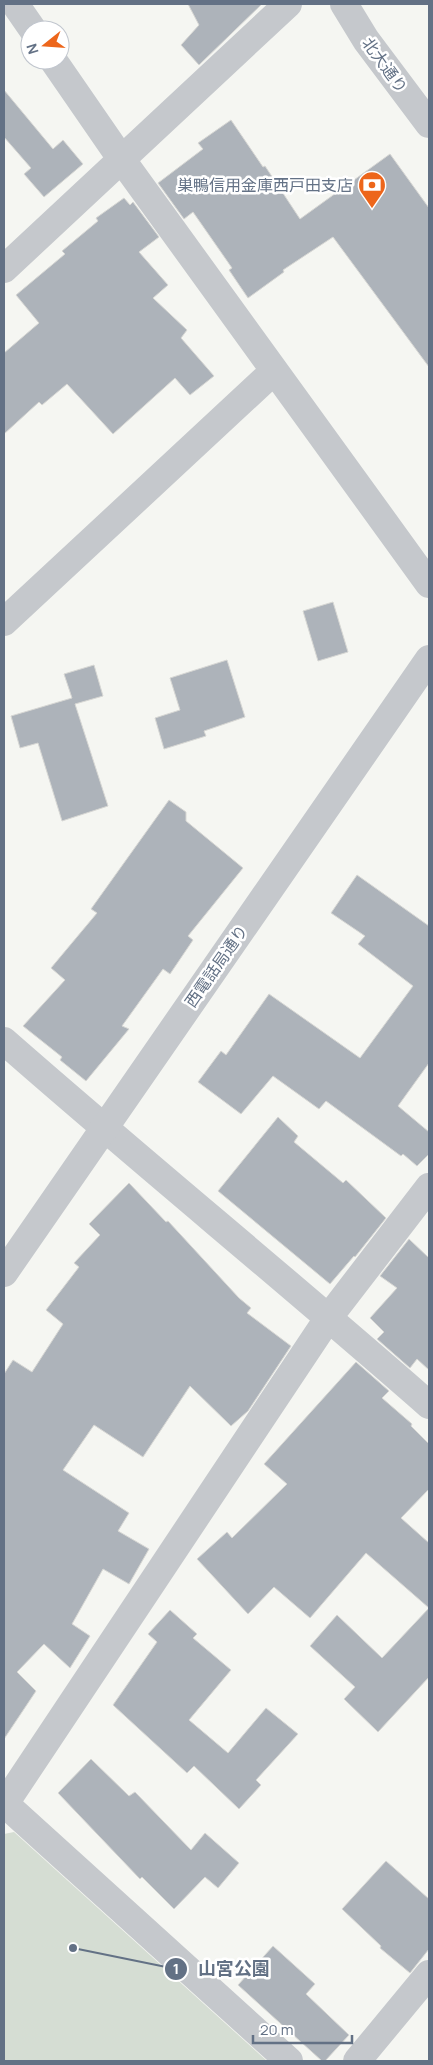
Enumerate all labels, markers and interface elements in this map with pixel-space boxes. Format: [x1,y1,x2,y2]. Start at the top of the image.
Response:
north arrow [20,20,70,70]
street label: 北大通り [357,33,413,97]
text: N [22,41,43,57]
bank icon: 巣鴨信用金庫西戸田支店 [357,170,387,209]
place label: 巣鴨信用金庫西戸田支店 [177,174,353,196]
street label: 西電話局通り [179,920,253,1012]
callout: 山宮公園 [163,1952,280,1985]
text: 山宮公園 [198,1956,270,1980]
text: 1 [173,1958,179,1979]
scale bar [253,2012,352,2044]
text: 20 m [260,2019,293,2040]

